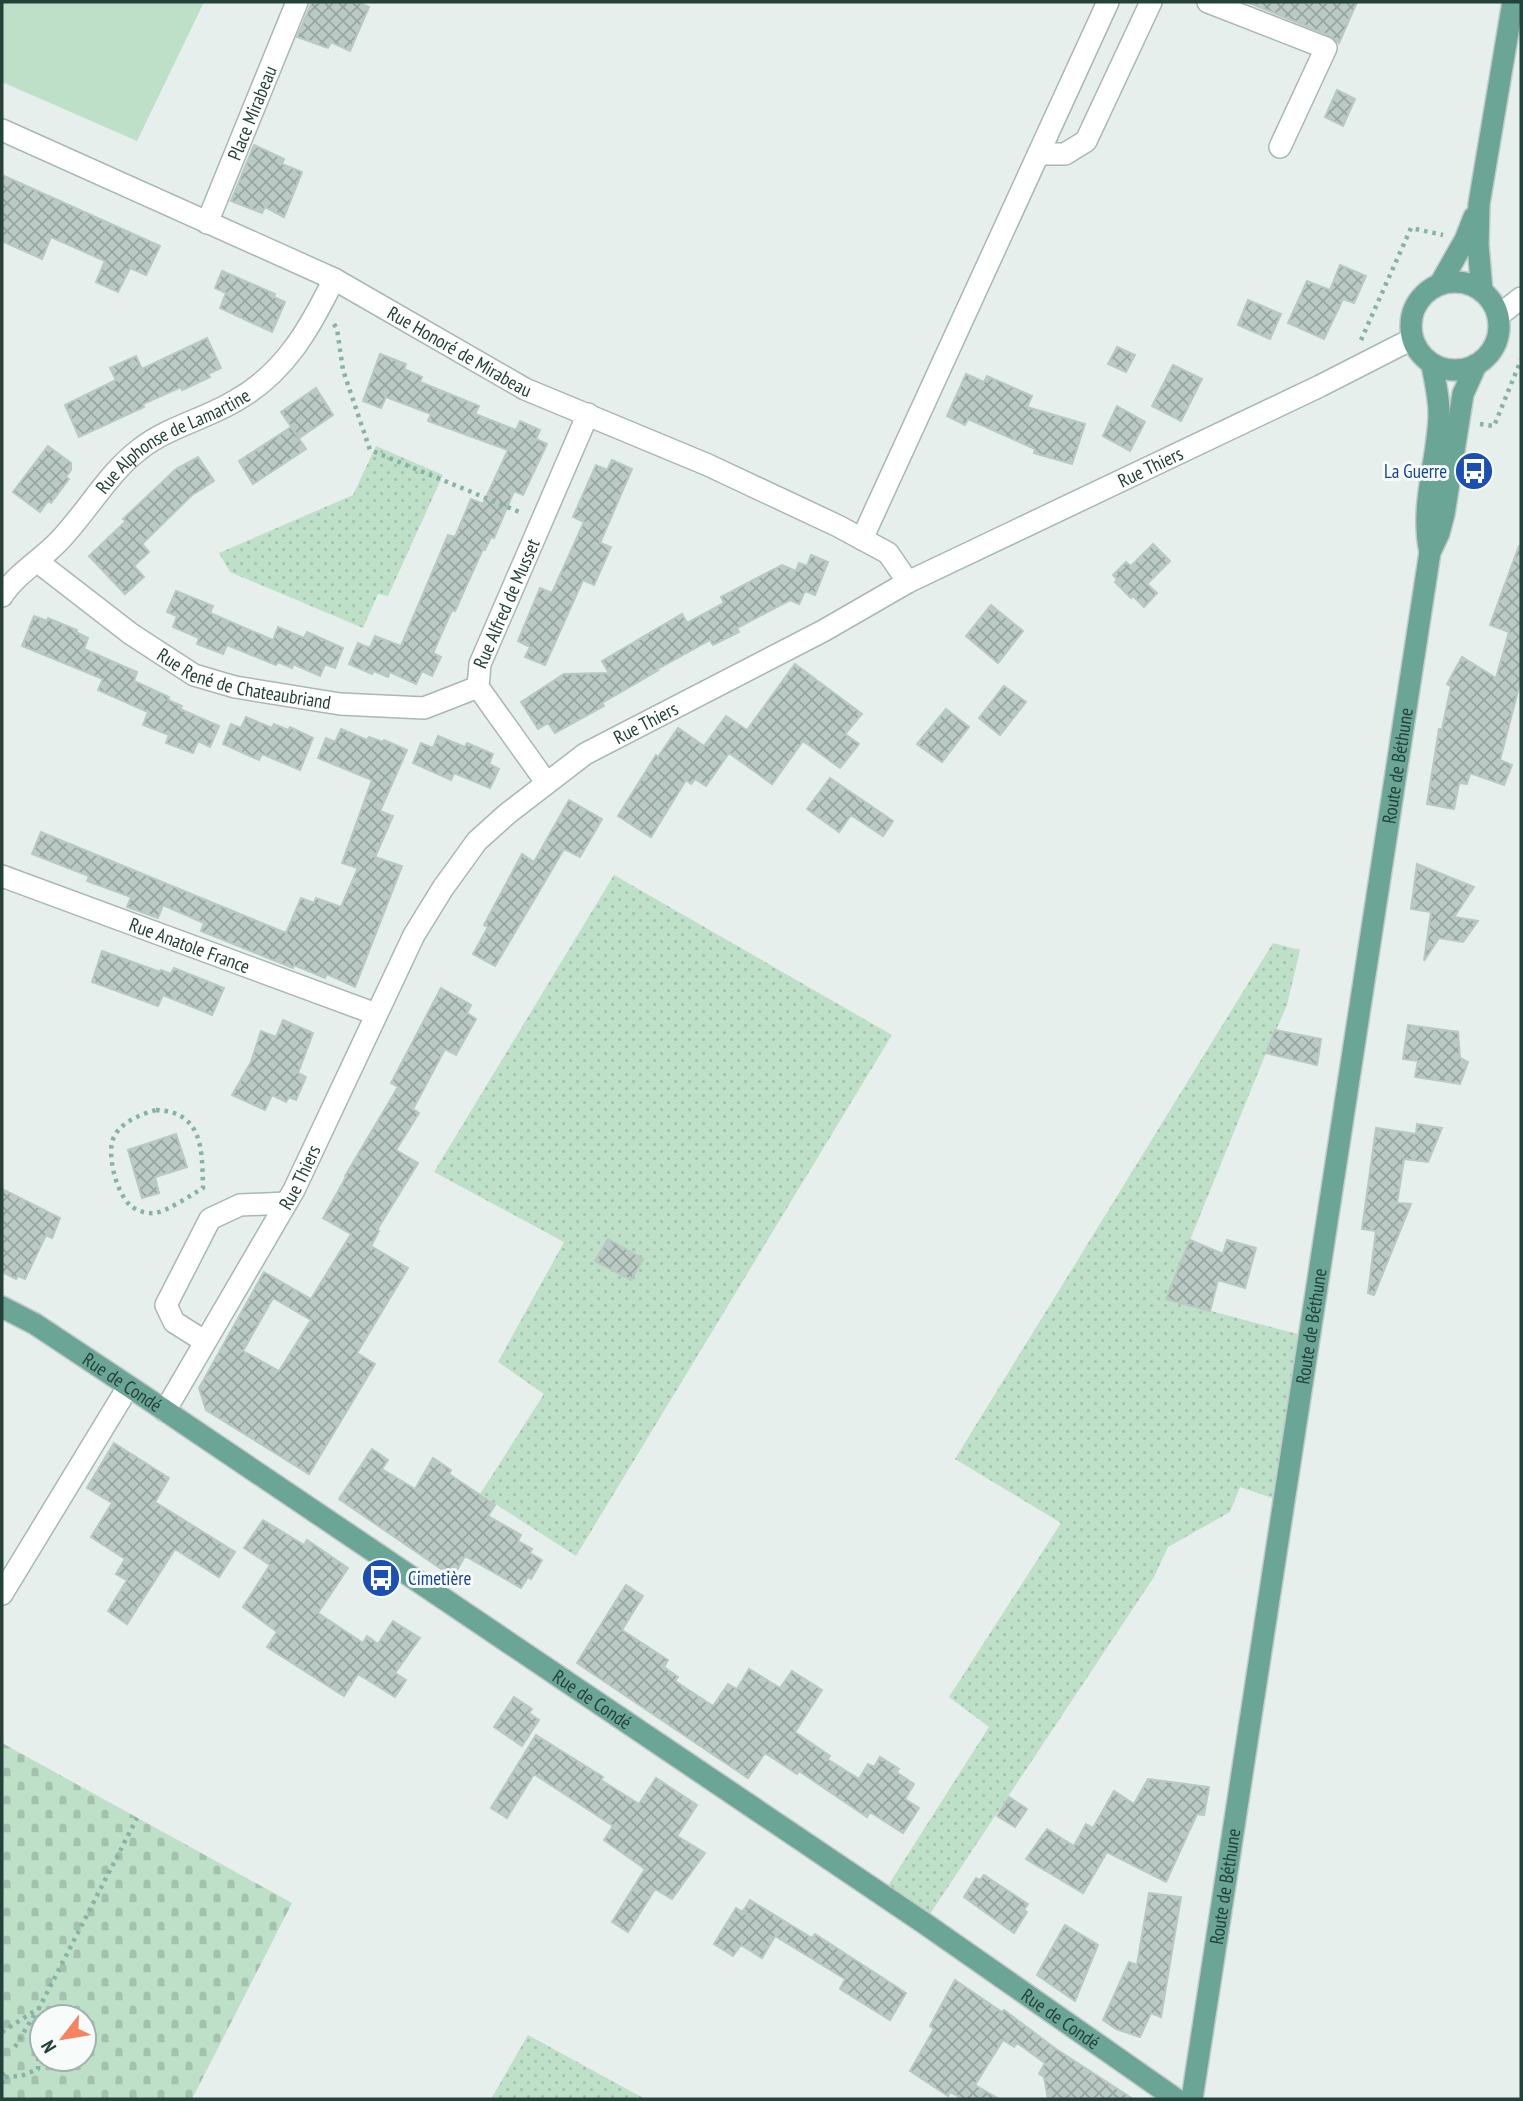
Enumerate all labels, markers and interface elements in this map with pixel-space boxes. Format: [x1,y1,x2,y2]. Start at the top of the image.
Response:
street label: Place Mirabeau [222,62,282,164]
street label: Rue Honoré de Mirabeau [383,300,535,402]
street label: Rue Alphonse de Lamartine [90,383,255,498]
street label: Rue Thiers [1114,441,1187,492]
bus stop icon: La Guerre [1453,450,1495,492]
place label: La Guerre [1384,459,1447,483]
street label: Rue Alfred de Musset [468,534,545,672]
street label: Rue René de Chateaubriand [153,642,333,714]
street label: Rue Thiers [609,696,682,749]
street label: Route de Béthune [1376,706,1418,825]
street label: Rue Anatole France [126,912,253,978]
street label: Rue Thiers [273,1141,326,1214]
street label: Route de Béthune [1290,1266,1332,1386]
street label: Rue de Condé [78,1347,167,1417]
bus stop icon: Cimetière [360,1557,402,1599]
place label: Cimetière [408,1566,471,1590]
street label: Rue de Condé [548,1664,637,1734]
street label: Route de Béthune [1204,1827,1245,1946]
street label: Rue de Condé [1017,1983,1105,2054]
north arrow [28,2003,98,2073]
text: N [35,2036,61,2057]

